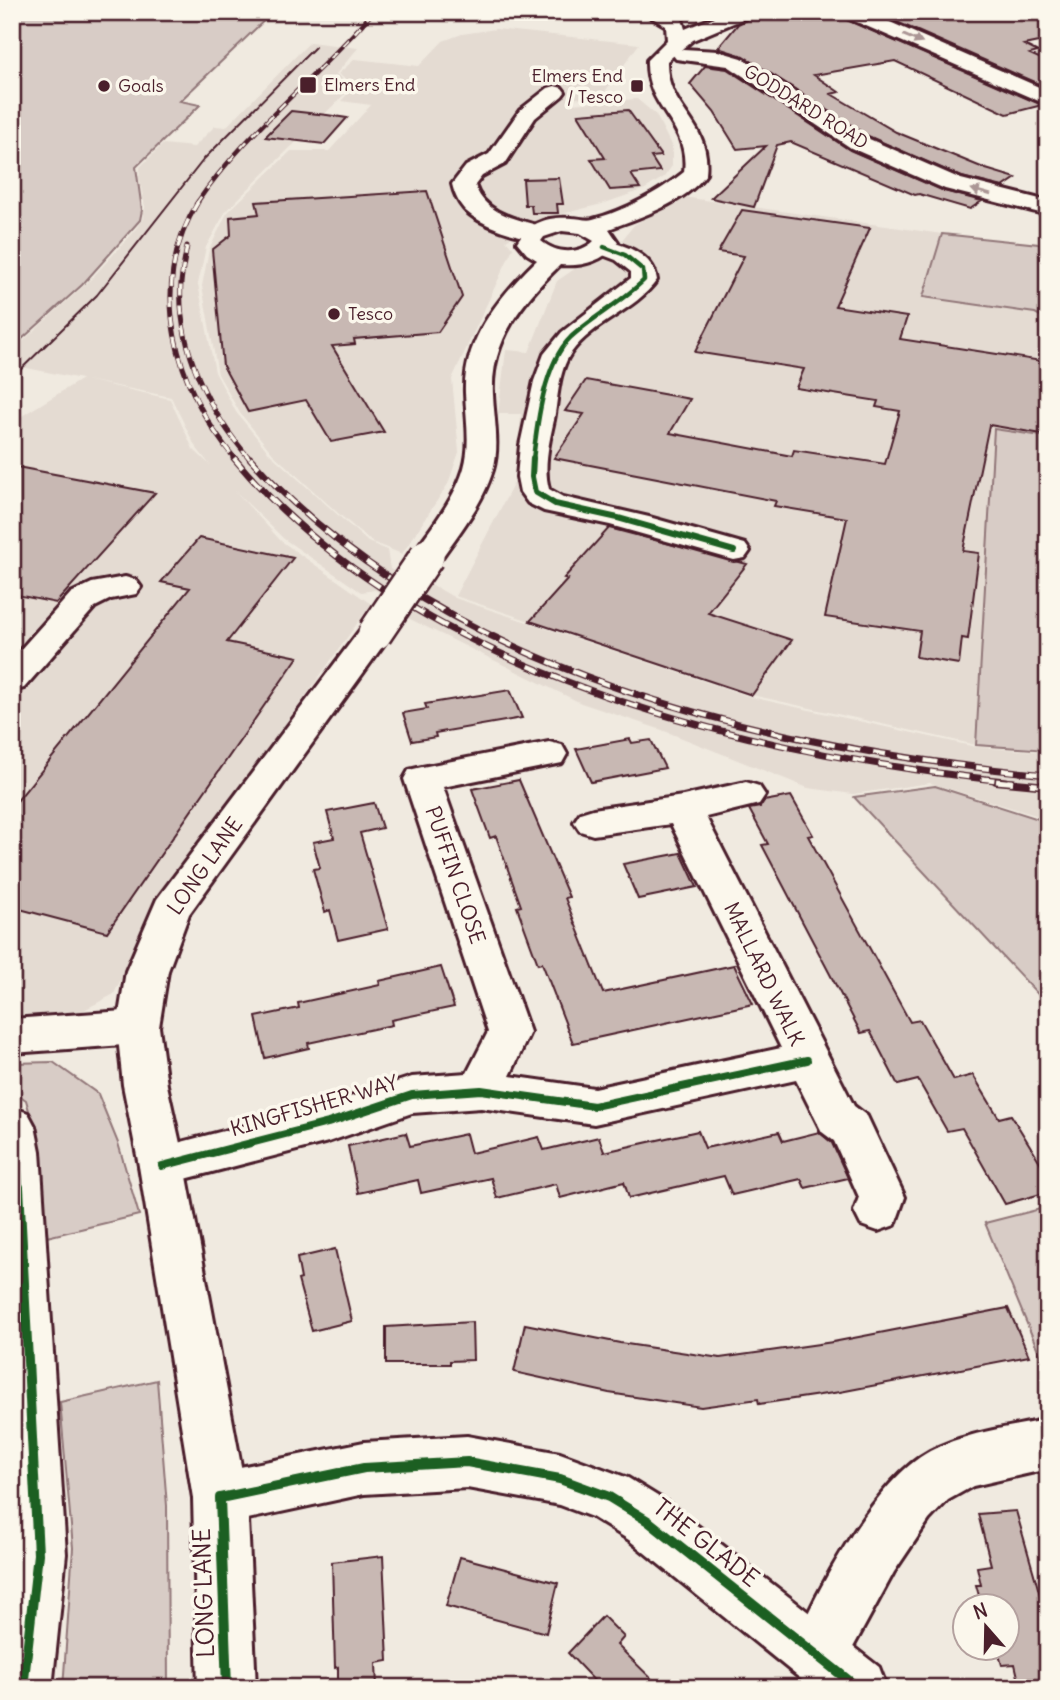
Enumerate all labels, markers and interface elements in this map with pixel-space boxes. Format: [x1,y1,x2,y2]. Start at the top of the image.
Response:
one-way arrow [903,33,923,45]
street label: GODDARD ROAD [740,59,873,154]
place label: Elmers End / Tesco [532,64,623,108]
place label: Elmers End [324,73,416,96]
place label: Goals [118,74,164,97]
marker: Elmers End [298,75,318,95]
marker: Goals [96,78,112,94]
marker: Elmers End / Tesco [629,78,645,94]
one-way arrow [970,186,992,197]
place label: Tesco [348,302,393,325]
marker: Tesco [326,306,342,322]
street label: PUFFIN CLOSE [419,802,492,947]
street label: LONG LANE [161,812,248,920]
street label: MALLARD WALK [718,897,811,1050]
street label: KINGFISHER WAY [227,1069,401,1142]
street label: THE GLADE [648,1491,766,1593]
street label: LONG LANE [186,1528,220,1658]
north arrow [951,1592,1021,1662]
text: N [970,1598,990,1625]

